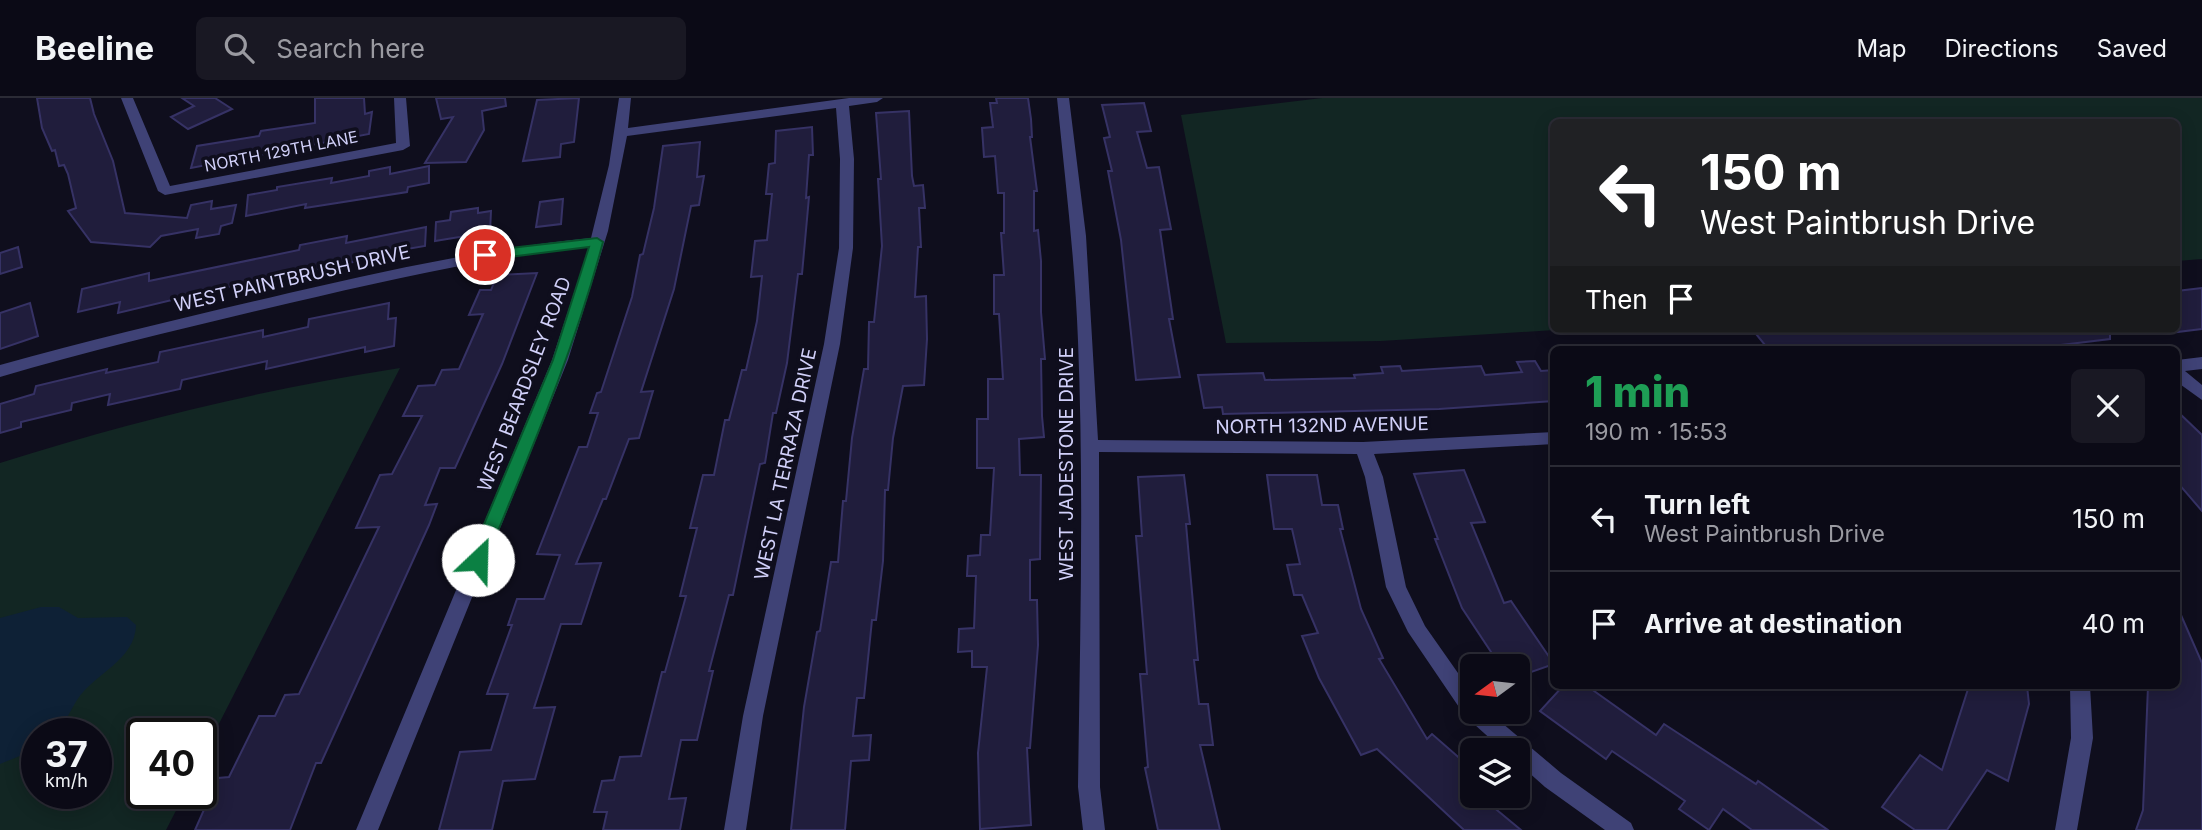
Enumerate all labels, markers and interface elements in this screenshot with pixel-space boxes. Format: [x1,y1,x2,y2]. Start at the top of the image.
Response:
search box [196,17,686,80]
text: Beeline [35,28,154,68]
icon: search [220,29,258,67]
text: Search here [276,33,425,64]
text: Map [1857,34,1906,63]
text: Directions [1944,34,2059,63]
text: Saved [2097,34,2167,63]
street label: NORTH 129TH LANE [203,126,359,176]
text: 150 m [1700,143,1842,202]
icon: left [1585,147,1676,238]
text: West Paintbrush Drive [1700,203,2035,242]
pin [455,225,515,285]
icon: arrive [466,236,504,274]
street label: WEST PAINTBRUSH DRIVE [172,240,412,317]
street label: WEST BEARDSLEY ROAD [473,273,576,495]
icon: arrive [1662,280,1700,318]
text: Then [1585,284,1648,315]
street label: WEST LA TERRAZA DRIVE [750,346,821,582]
street label: WEST JADESTONE DRIVE [1055,347,1078,581]
text: 1 min [1585,366,1690,417]
button: close [2071,369,2145,443]
street label: NORTH 132ND AVENUE [1215,412,1429,439]
text: 190 m · 15:53 [1585,418,1727,446]
text: Turn left [1644,489,1750,520]
icon: left [1585,500,1623,538]
text: 150 m [2072,503,2145,534]
text: West Paintbrush Drive [1644,520,1885,548]
position arrow [441,523,515,597]
icon: arrive [1585,605,1623,643]
text: Arrive at destination [1644,608,1903,639]
text: 40 m [2082,608,2145,639]
north arrow [1460,654,1530,724]
map controls [1460,654,1530,808]
speed limit sign: 40 [126,718,217,809]
text: 37 [45,733,88,775]
button: layers [1460,738,1530,808]
text: km/h [45,770,88,791]

